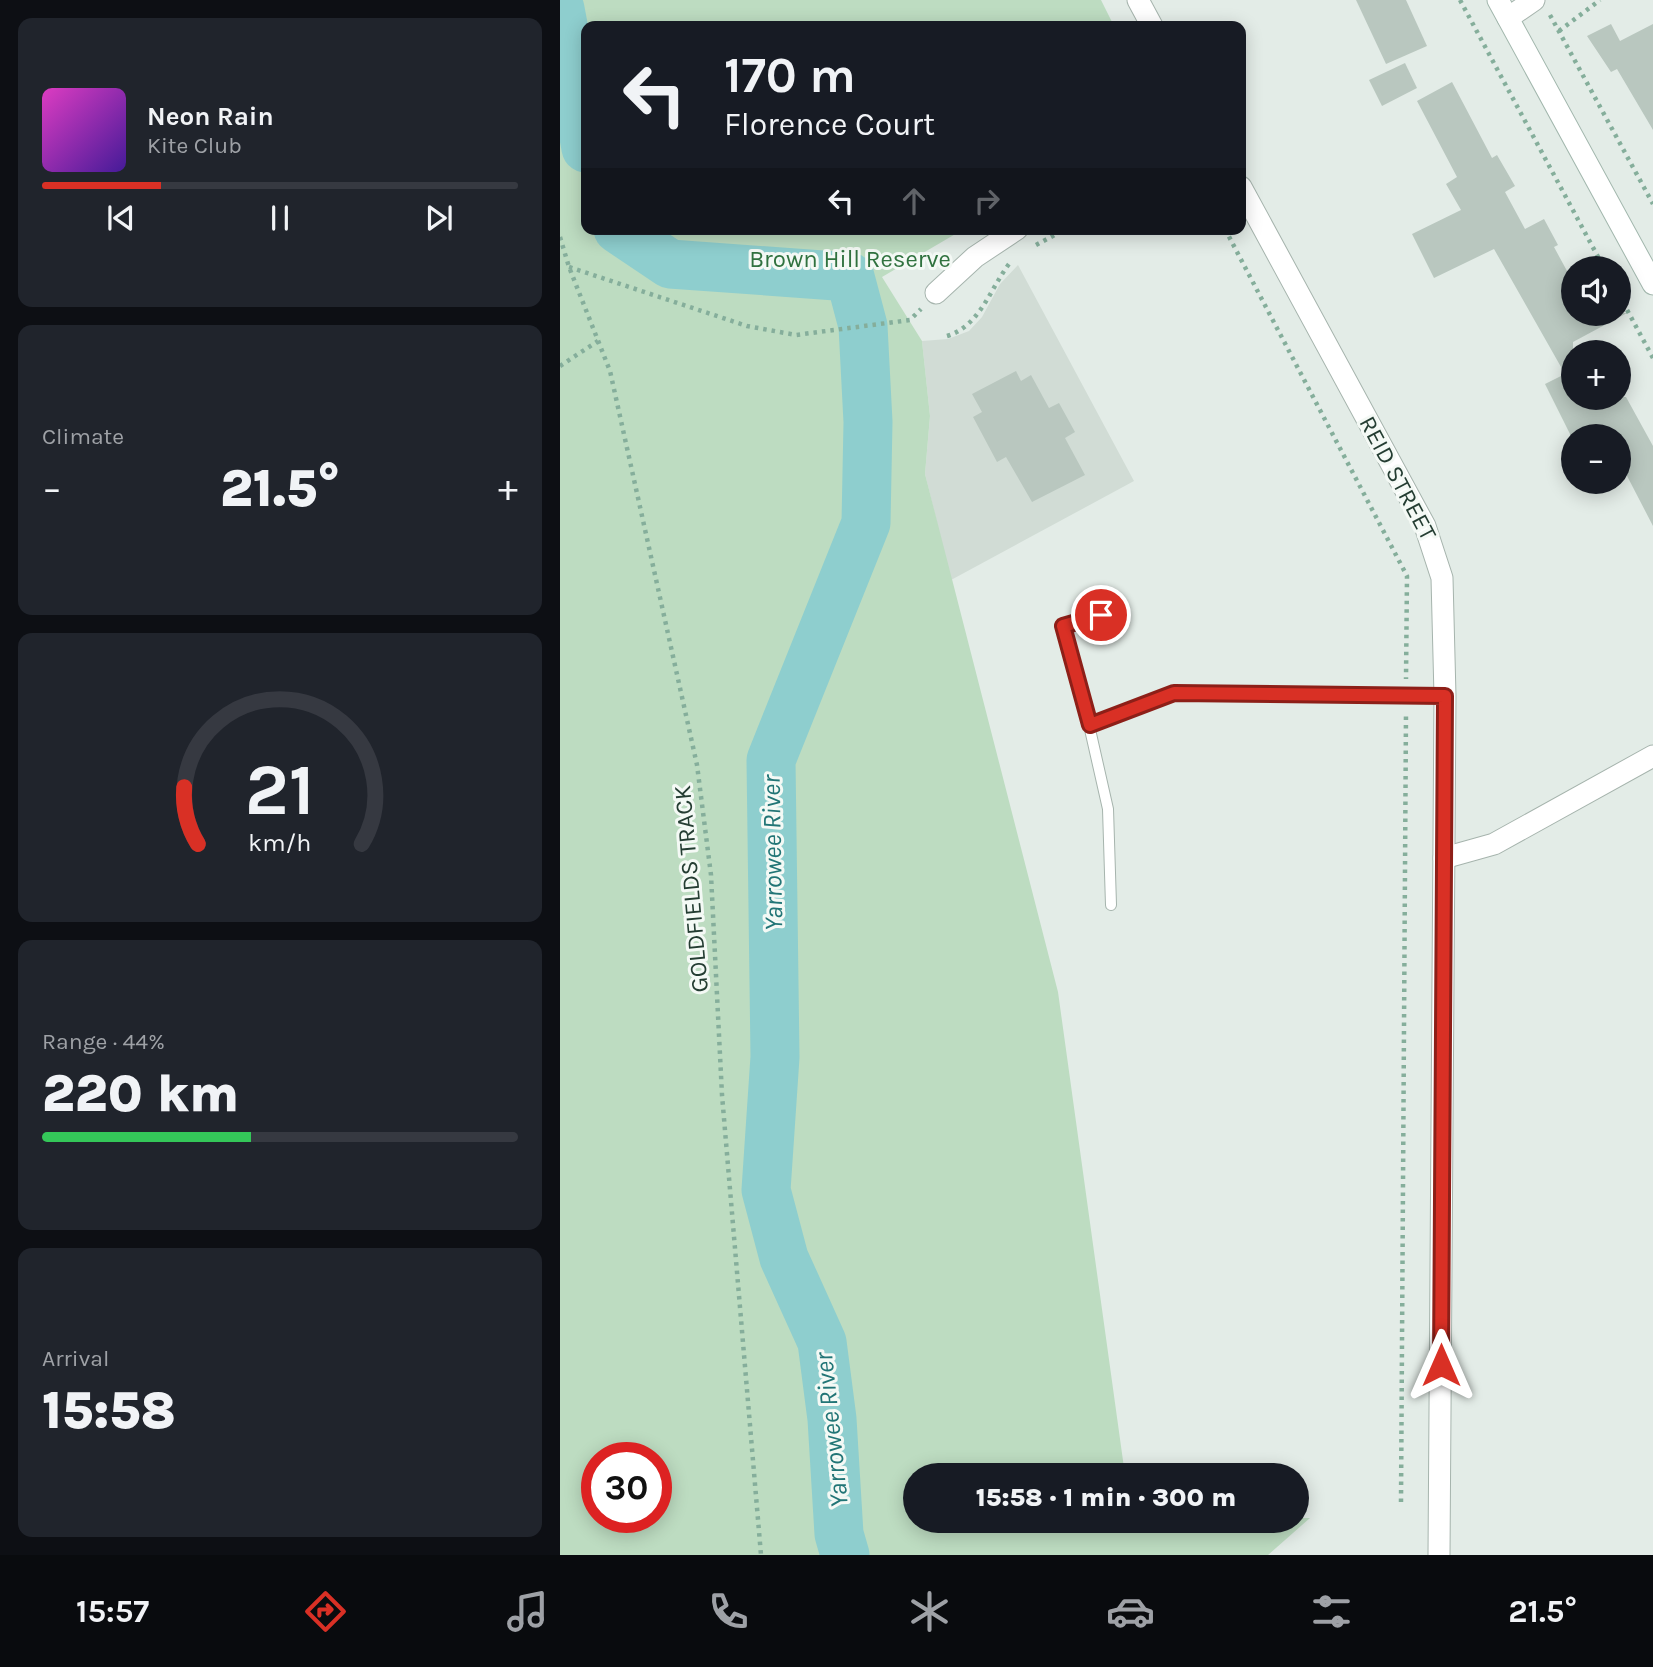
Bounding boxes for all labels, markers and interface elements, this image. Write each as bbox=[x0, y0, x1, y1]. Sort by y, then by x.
text: 170 m bbox=[724, 47, 856, 104]
icon: left bbox=[609, 49, 700, 140]
text: Neon Rain bbox=[147, 101, 274, 132]
text: Florence Court bbox=[724, 106, 935, 143]
text: Kite Club bbox=[147, 132, 242, 159]
icon: left bbox=[822, 182, 860, 220]
icon: ahead bbox=[895, 182, 933, 220]
icon: right bbox=[968, 182, 1006, 220]
icon: previous bbox=[102, 199, 140, 237]
icon: pause bbox=[261, 199, 299, 237]
icon: next bbox=[420, 199, 458, 237]
park label: Brown Hill Reserve bbox=[749, 245, 951, 273]
map controls bbox=[1561, 256, 1631, 494]
button: sound bbox=[1561, 256, 1631, 326]
button: + bbox=[1561, 340, 1631, 410]
street label: REID STREET bbox=[1354, 411, 1442, 545]
text: Climate bbox=[42, 423, 124, 450]
button: − bbox=[1561, 424, 1631, 494]
text: 21.5° bbox=[220, 458, 340, 519]
text: − bbox=[42, 466, 62, 511]
text: + bbox=[498, 466, 518, 511]
pin bbox=[1071, 585, 1131, 645]
icon: arrive bbox=[1082, 596, 1120, 634]
text: 21 bbox=[245, 747, 315, 832]
water label: Yarrowee River bbox=[756, 774, 789, 931]
street label: GOLDFIELDS TRACK bbox=[668, 784, 714, 994]
text: km/h bbox=[248, 827, 312, 856]
text: Range · 44% bbox=[42, 1028, 165, 1055]
text: 220 km bbox=[42, 1063, 239, 1124]
position arrow bbox=[1404, 1328, 1478, 1402]
text: Arrival bbox=[42, 1345, 109, 1372]
water label: Yarrowee River bbox=[808, 1350, 855, 1509]
text: 15:58 bbox=[42, 1380, 176, 1441]
speed limit sign: 30 bbox=[581, 1442, 672, 1533]
text: 15:58 · 1 min · 300 m bbox=[976, 1482, 1236, 1513]
icon: directions bbox=[301, 1587, 350, 1636]
icon: music bbox=[503, 1587, 552, 1636]
icon: phone bbox=[704, 1587, 753, 1636]
icon: climate bbox=[905, 1587, 954, 1636]
icon: car bbox=[1106, 1587, 1155, 1636]
icon: filters bbox=[1307, 1587, 1356, 1636]
text: 15:57 bbox=[76, 1593, 149, 1630]
text: 21.5° bbox=[1508, 1593, 1577, 1630]

